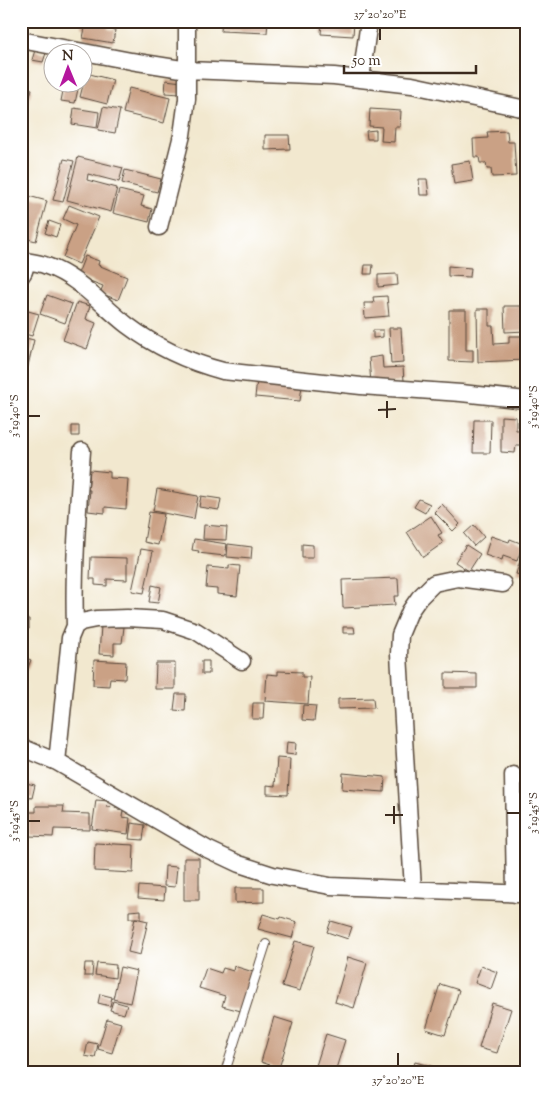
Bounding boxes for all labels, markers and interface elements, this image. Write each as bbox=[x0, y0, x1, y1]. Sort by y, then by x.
text: 37°20'20"E bbox=[354, 6, 407, 24]
north arrow bbox=[42, 42, 92, 92]
scale bar bbox=[344, 42, 477, 74]
text: N bbox=[62, 47, 74, 67]
text: 50 m bbox=[351, 51, 381, 72]
text: 3°19'40"S bbox=[525, 385, 543, 429]
text: 3°19'40"S bbox=[6, 394, 24, 438]
text: 3°19'45"S bbox=[525, 792, 543, 834]
text: 3°19'45"S bbox=[6, 800, 24, 842]
text: 37°20'20"E bbox=[372, 1072, 425, 1090]

